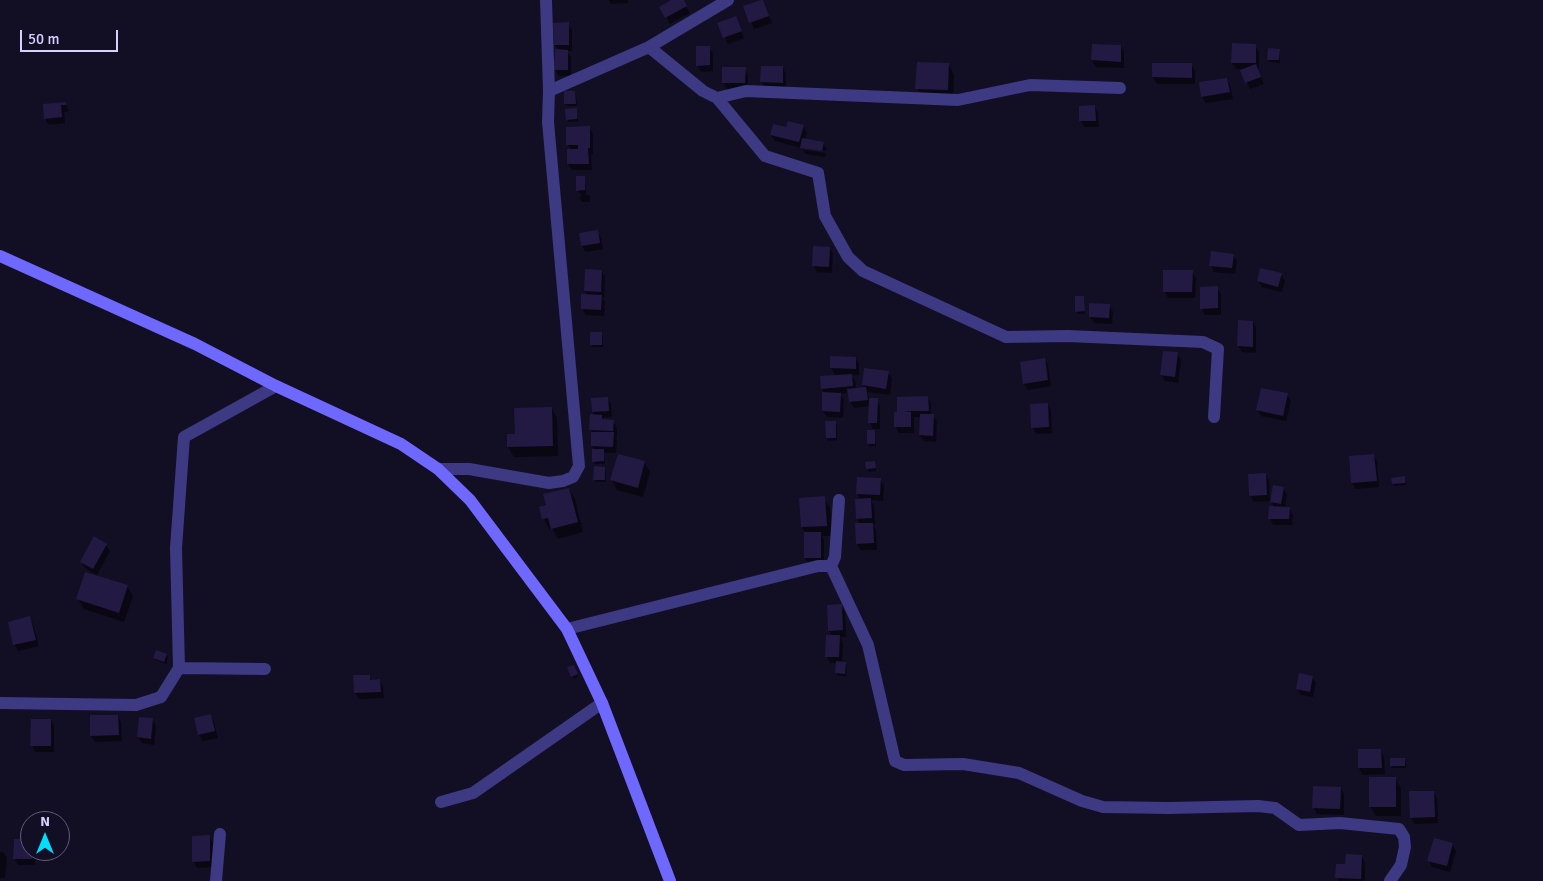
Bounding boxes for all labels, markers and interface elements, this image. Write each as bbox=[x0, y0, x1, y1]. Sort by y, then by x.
scale bar bbox=[22, 20, 120, 52]
text: 50 m bbox=[28, 30, 59, 48]
north arrow bbox=[20, 811, 70, 861]
text: N bbox=[40, 813, 50, 830]

